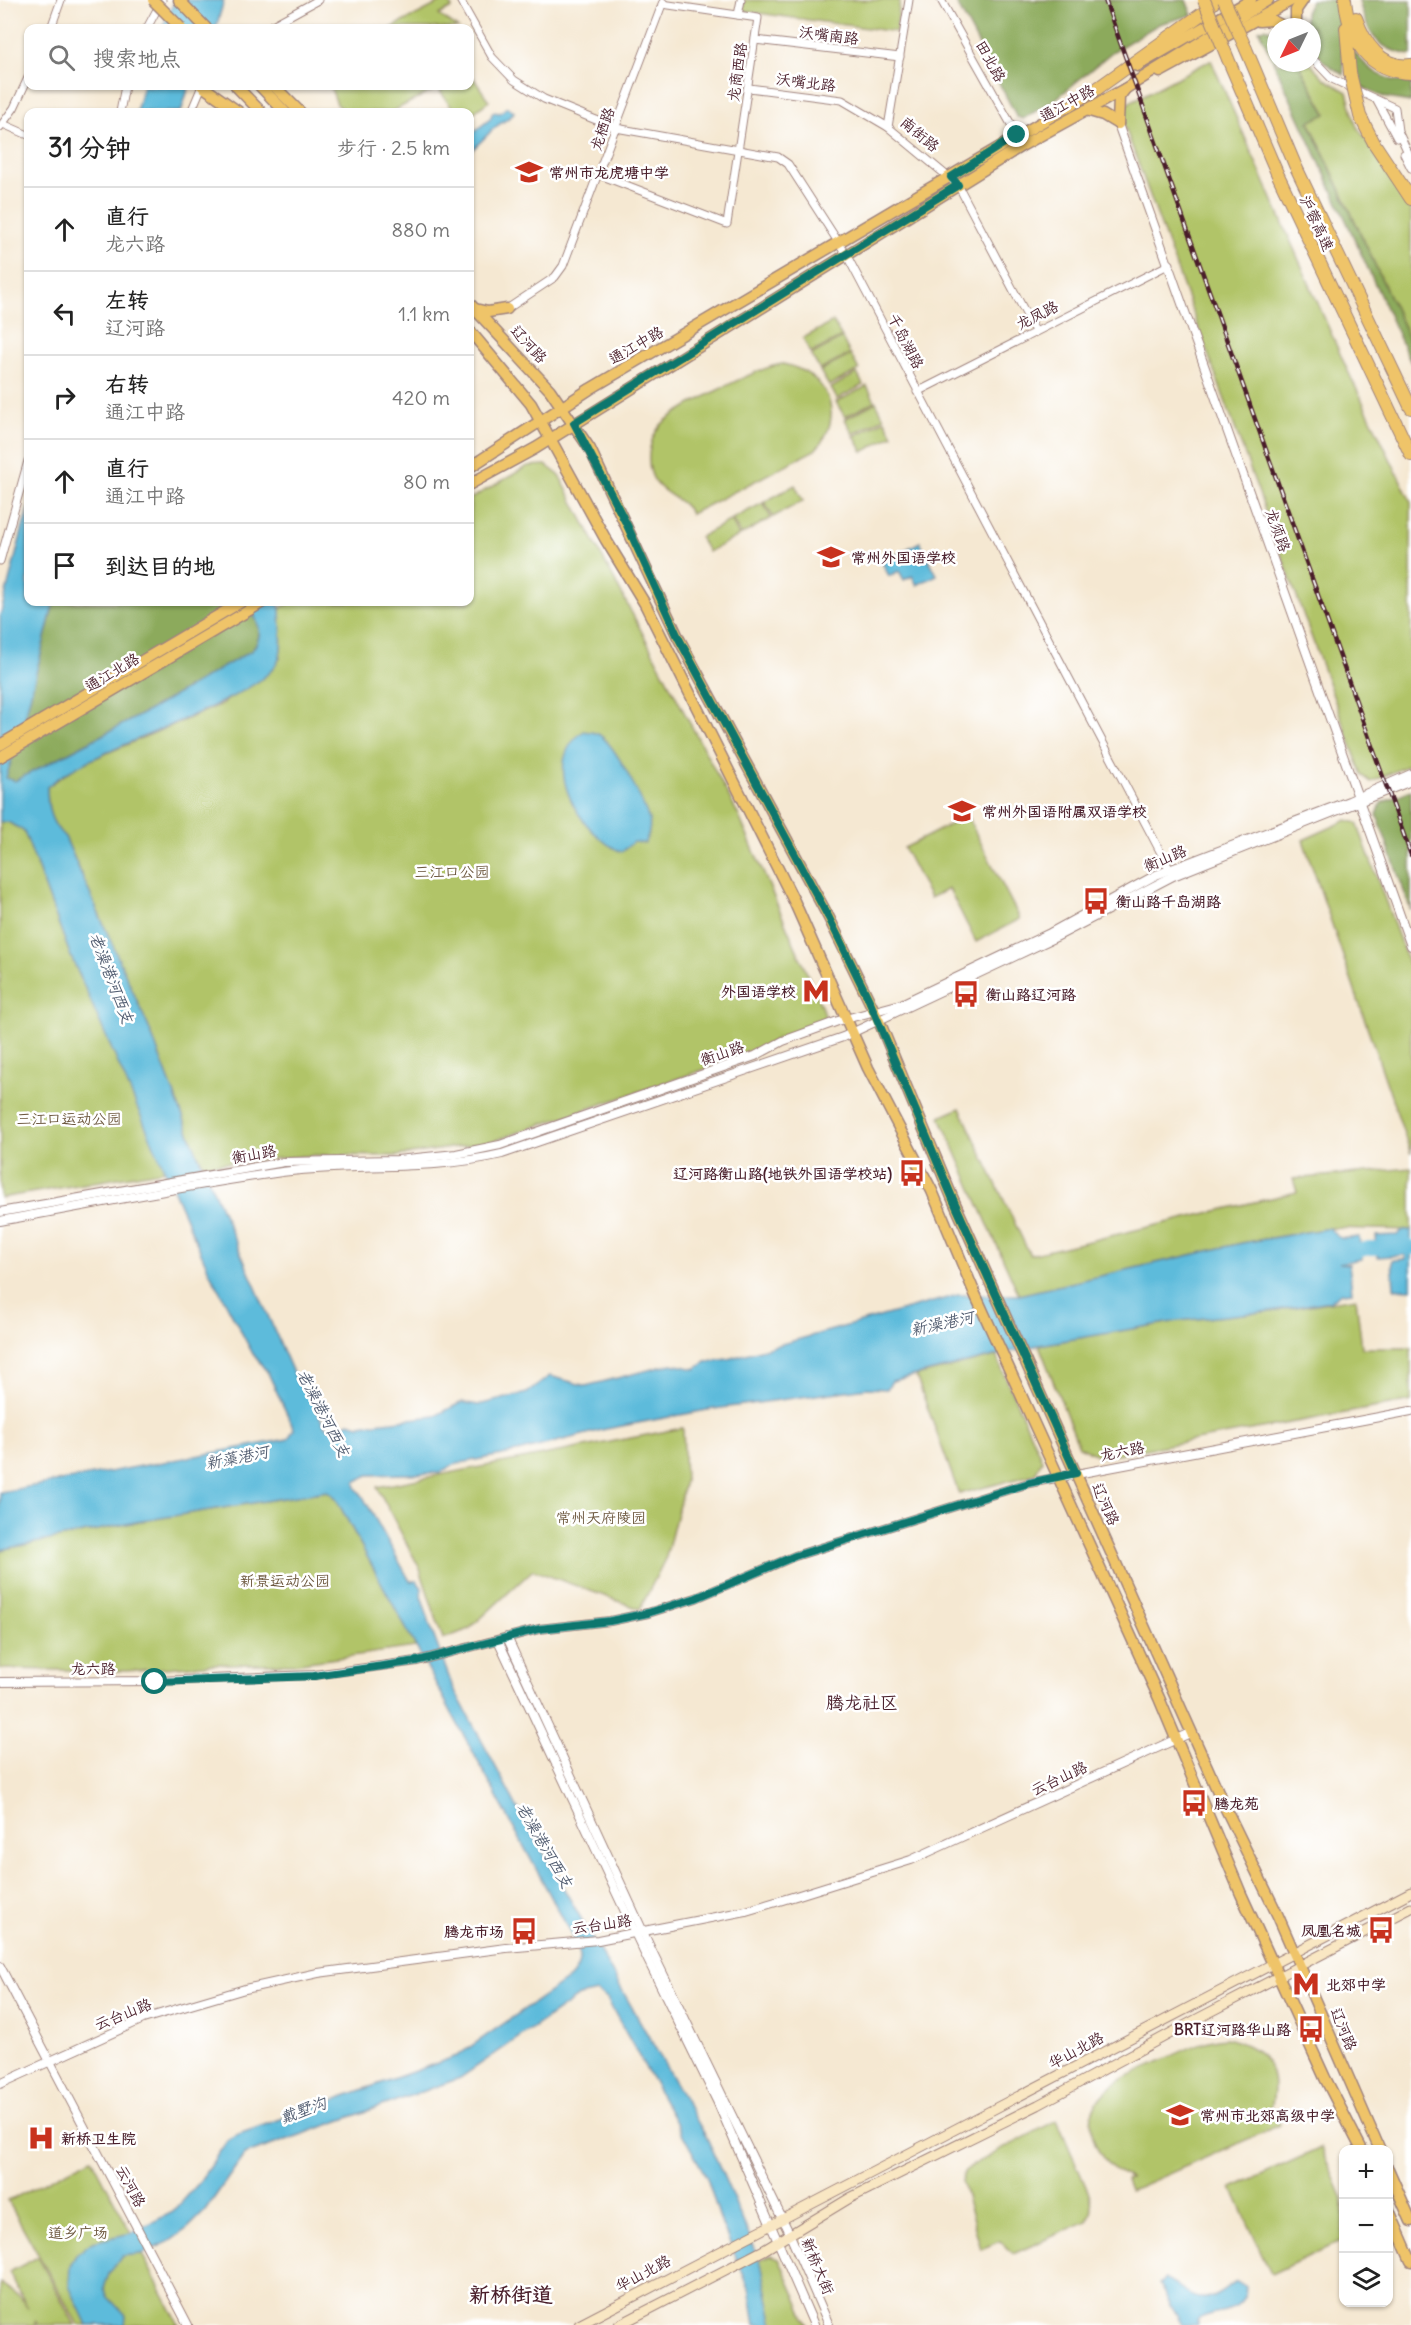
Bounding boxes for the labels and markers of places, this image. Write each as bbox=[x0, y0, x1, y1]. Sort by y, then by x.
school or university icon: 常州市龙虎塘中学 bbox=[514, 157, 544, 187]
place label: 常州市龙虎塘中学 bbox=[549, 163, 669, 182]
school or university icon: 常州外国语学校 bbox=[816, 542, 846, 572]
place label: 常州外国语学校 bbox=[851, 548, 956, 567]
school or university icon: 常州外国语附属双语学校 bbox=[947, 796, 977, 826]
place label: 常州外国语附属双语学校 bbox=[982, 802, 1147, 821]
bus stop icon: 衡山路千岛湖路 bbox=[1081, 886, 1111, 916]
place label: 衡山路千岛湖路 bbox=[1115, 892, 1221, 911]
metro station icon: 外国语学校 bbox=[801, 976, 831, 1006]
bus stop icon: 衡山路辽河路 bbox=[951, 979, 981, 1009]
place label: 外国语学校 bbox=[721, 982, 796, 1001]
place label: 衡山路辽河路 bbox=[985, 985, 1076, 1004]
bus stop icon: 辽河路衡山路(地铁外国语学校站) bbox=[897, 1158, 927, 1188]
place label: 辽河路衡山路(地铁外国语学校站) bbox=[673, 1164, 892, 1184]
bus stop icon: 腾龙苑 bbox=[1179, 1788, 1209, 1818]
place label: 腾龙苑 bbox=[1214, 1794, 1259, 1813]
bus stop icon: 凤凰名城 bbox=[1366, 1915, 1396, 1945]
bus stop icon: 腾龙市场 bbox=[509, 1916, 539, 1946]
place label: 凤凰名城 bbox=[1301, 1921, 1361, 1940]
place label: 腾龙市场 bbox=[444, 1922, 504, 1941]
metro station icon: 北郊中学 bbox=[1291, 1969, 1321, 1999]
place label: 北郊中学 bbox=[1326, 1975, 1386, 1994]
bus stop icon: BRT辽河路华山路 bbox=[1296, 2014, 1326, 2044]
place label: BRT辽河路华山路 bbox=[1174, 2020, 1291, 2039]
school or university icon: 常州市北郊高级中学 bbox=[1165, 2100, 1195, 2130]
place label: 常州市北郊高级中学 bbox=[1200, 2106, 1335, 2125]
hospital icon: 新桥卫生院 bbox=[26, 2123, 56, 2153]
place label: 新桥卫生院 bbox=[61, 2129, 136, 2148]

